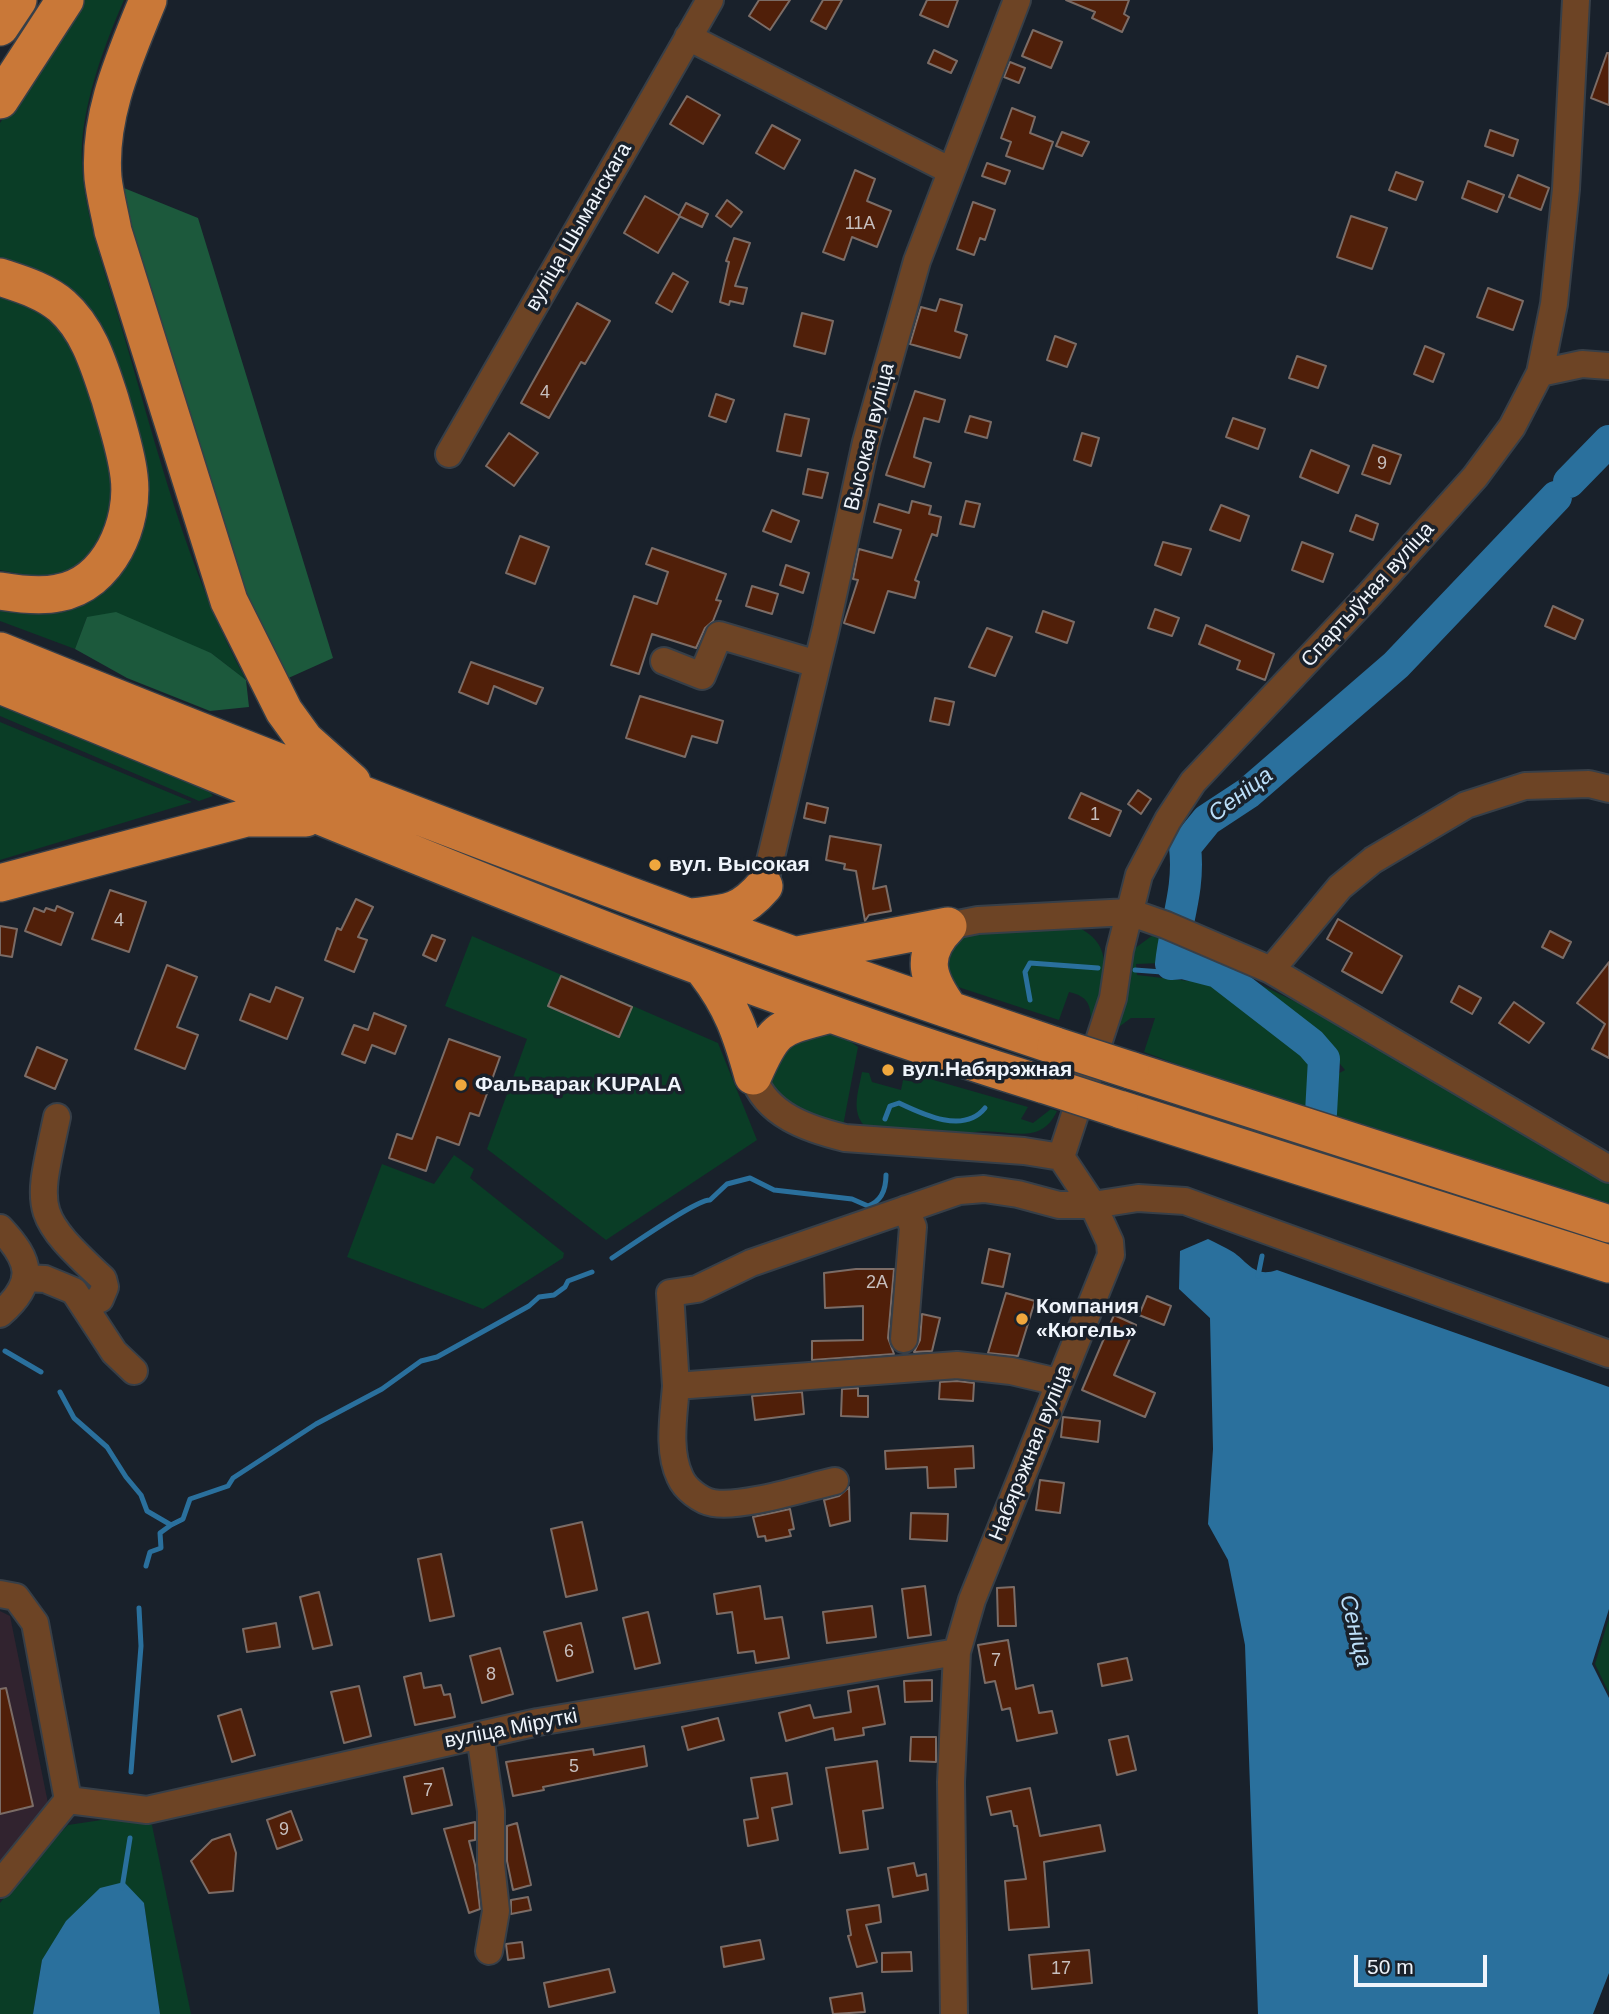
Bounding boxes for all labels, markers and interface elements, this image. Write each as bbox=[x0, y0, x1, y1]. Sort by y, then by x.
street label: вуліца Шыманскага bbox=[521, 138, 637, 316]
house number: 11А bbox=[845, 213, 875, 235]
street label: Высокая вуліца bbox=[839, 360, 901, 514]
house number: 4 bbox=[540, 382, 550, 404]
house number: 9 bbox=[1377, 453, 1387, 475]
street label: Спартыўная вуліца bbox=[1296, 517, 1440, 673]
water label: Сеніца bbox=[1203, 762, 1279, 828]
house number: 1 bbox=[1090, 804, 1100, 826]
place label: вул. Высокая bbox=[669, 852, 810, 878]
marker: вул. Высокая bbox=[647, 857, 663, 873]
house number: 4 bbox=[114, 910, 124, 932]
place label: вул.Набярэжная bbox=[902, 1057, 1072, 1083]
marker: вул.Набярэжная bbox=[880, 1062, 896, 1078]
place label: Фальварак KUPALA bbox=[475, 1072, 682, 1098]
marker: Фальварак KUPALA bbox=[453, 1077, 469, 1093]
house number: 2А bbox=[866, 1272, 888, 1294]
place label: Компания «Кюгель» bbox=[1036, 1294, 1139, 1344]
marker: Компания «Кюгель» bbox=[1014, 1311, 1030, 1327]
street label: Набярэжная вуліца bbox=[984, 1361, 1078, 1545]
water label: Сеніца bbox=[1333, 1592, 1377, 1670]
house number: 6 bbox=[564, 1641, 574, 1663]
house number: 7 bbox=[991, 1650, 1001, 1672]
house number: 8 bbox=[486, 1664, 496, 1686]
street label: вуліца Міруткі bbox=[442, 1704, 580, 1754]
house number: 5 bbox=[569, 1756, 579, 1778]
house number: 7 bbox=[423, 1780, 433, 1802]
house number: 9 bbox=[279, 1819, 289, 1841]
scale bar bbox=[1357, 1940, 1490, 1984]
text: 50 m bbox=[1367, 1955, 1414, 1978]
house number: 17 bbox=[1051, 1958, 1071, 1980]

